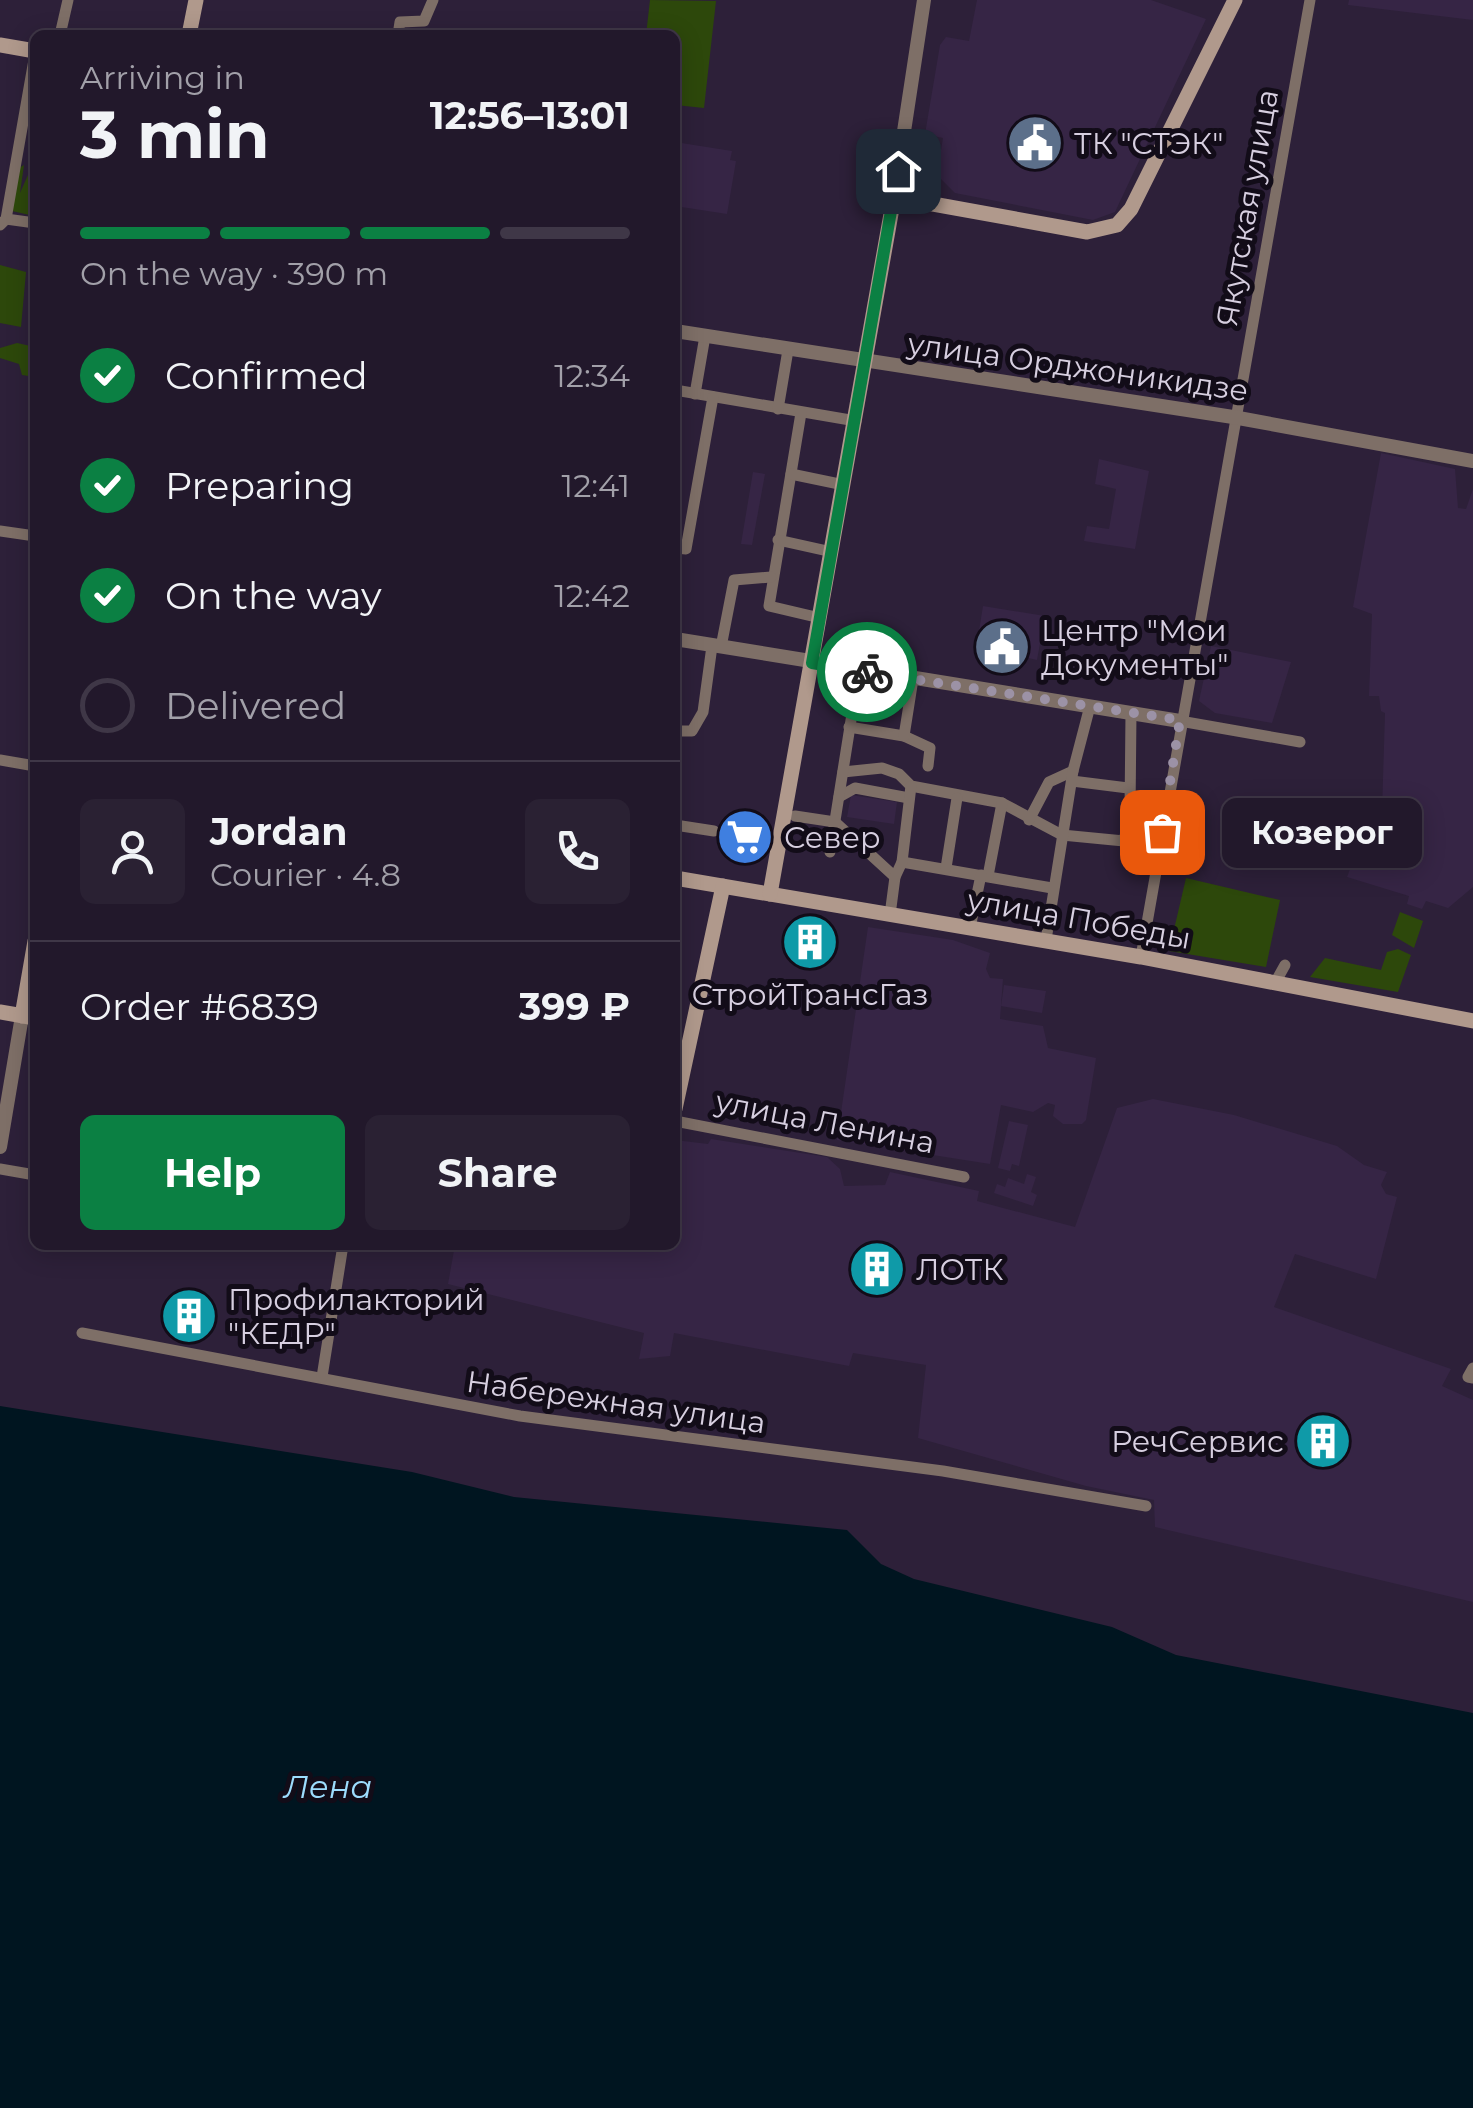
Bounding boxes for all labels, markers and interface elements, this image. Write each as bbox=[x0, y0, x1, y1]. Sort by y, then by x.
text: Arriving in bbox=[80, 58, 245, 97]
street label: Якутская улица bbox=[1208, 87, 1286, 329]
text: 12:56–13:01 bbox=[430, 92, 630, 139]
text: 3 min bbox=[80, 95, 270, 174]
public building icon: ТК "СТЭК" bbox=[1005, 113, 1065, 173]
place label: ТК "СТЭК" bbox=[1074, 125, 1223, 162]
pin bbox=[856, 129, 941, 214]
icon: home bbox=[871, 144, 926, 199]
text: On the way · 390 m bbox=[80, 254, 388, 293]
street label: улица Орджоникидзе bbox=[904, 325, 1251, 409]
icon: check bbox=[80, 348, 135, 403]
text: Confirmed bbox=[165, 352, 368, 399]
text: 12:34 bbox=[554, 356, 630, 395]
icon: check bbox=[80, 458, 135, 513]
text: Preparing bbox=[165, 462, 354, 509]
text: 12:41 bbox=[562, 466, 630, 505]
icon: check bbox=[80, 568, 135, 623]
text: On the way bbox=[165, 572, 382, 619]
text: 12:42 bbox=[554, 576, 630, 615]
place label: Центр "Мои Документы" bbox=[1041, 612, 1228, 683]
public building icon: Центр "Мои Документы" bbox=[972, 617, 1032, 677]
courier bbox=[817, 622, 917, 722]
icon: bike bbox=[840, 645, 895, 700]
text: Delivered bbox=[165, 682, 346, 729]
pin bbox=[1120, 790, 1205, 875]
callout: Козерог bbox=[1222, 797, 1422, 867]
button: person bbox=[80, 799, 185, 904]
button: phone bbox=[525, 799, 630, 904]
icon: bag bbox=[1135, 805, 1190, 860]
supermarket icon: Север bbox=[715, 807, 775, 867]
text: Jordan bbox=[210, 808, 348, 855]
text: Козерог bbox=[1251, 813, 1393, 852]
place label: Север bbox=[784, 819, 881, 856]
text: Courier · 4.8 bbox=[210, 855, 401, 894]
street label: улица Победы bbox=[963, 881, 1194, 957]
building icon: СтройТрансГаз bbox=[780, 912, 840, 972]
place label: СтройТрансГаз bbox=[692, 976, 928, 1013]
text: Order #6839 bbox=[80, 983, 319, 1030]
text: 399 ₽ bbox=[519, 983, 630, 1030]
street label: улица Ленина bbox=[711, 1082, 938, 1161]
button: Help bbox=[80, 1115, 345, 1230]
button: Share bbox=[365, 1115, 630, 1230]
building icon: ЛОТК bbox=[847, 1239, 907, 1299]
place label: ЛОТК bbox=[916, 1251, 1003, 1288]
place label: Профилакторий "КЕДР" bbox=[228, 1281, 485, 1352]
building icon: Профилакторий "КЕДР" bbox=[159, 1286, 219, 1346]
street label: Набережная улица bbox=[464, 1363, 768, 1441]
building icon: РечСервис bbox=[1293, 1411, 1353, 1471]
place label: РечСервис bbox=[1111, 1423, 1284, 1460]
water label: Лена bbox=[282, 1767, 372, 1806]

